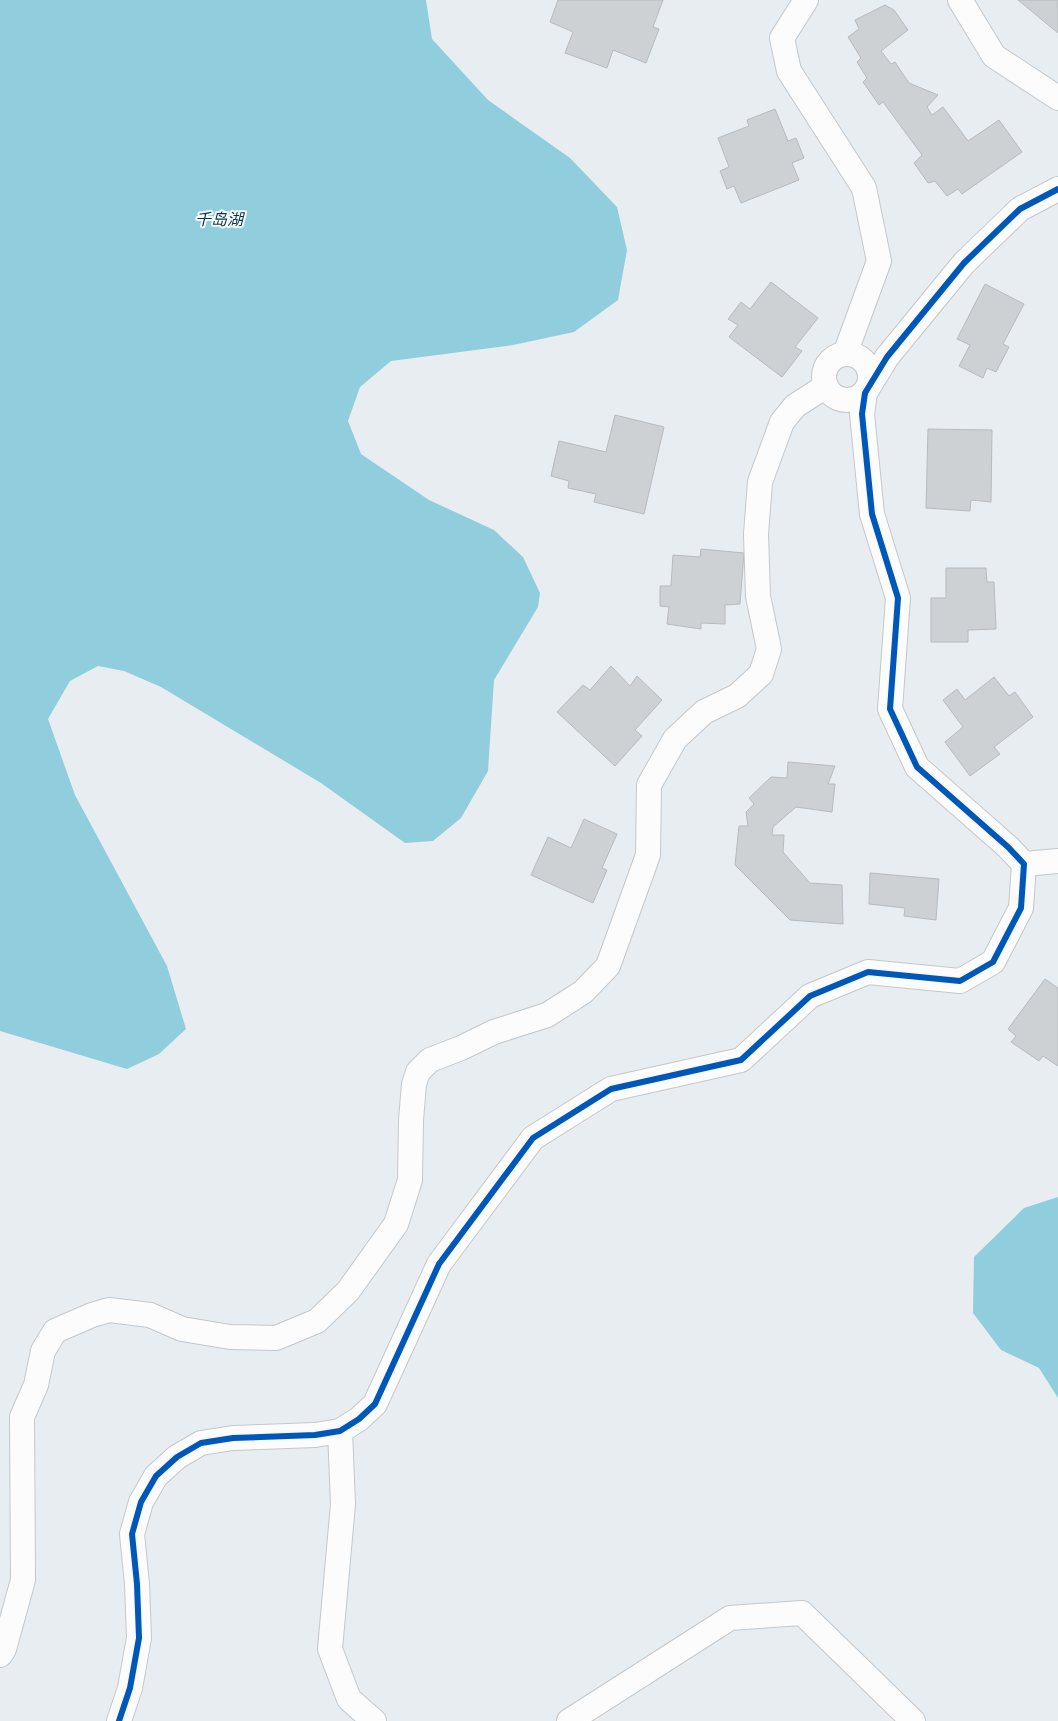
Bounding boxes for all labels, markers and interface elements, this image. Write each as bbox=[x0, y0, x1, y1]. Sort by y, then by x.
water label: 千岛湖 bbox=[195, 210, 246, 229]

